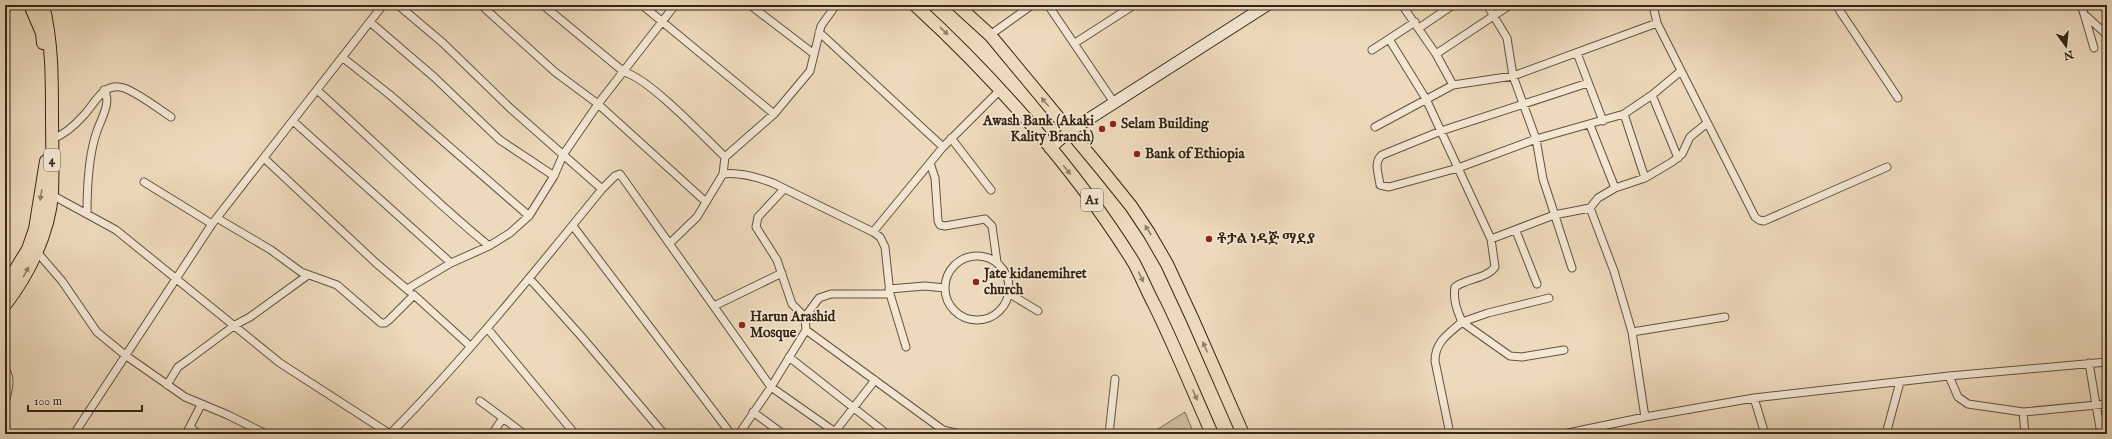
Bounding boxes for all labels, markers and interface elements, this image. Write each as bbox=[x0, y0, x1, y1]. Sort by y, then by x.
north arrow bbox=[2046, 26, 2086, 66]
one-way arrow bbox=[939, 27, 949, 36]
text: N bbox=[2061, 46, 2076, 63]
one-way arrow bbox=[1041, 96, 1050, 107]
place label: Awash Bank (Akaki Kality Branch) bbox=[982, 112, 1094, 146]
place label: Selam Building bbox=[1121, 115, 1210, 133]
marker: Selam Building bbox=[1108, 119, 1118, 129]
marker: Awash Bank (Akaki Kality Branch) bbox=[1097, 124, 1107, 134]
place label: Bank of Ethiopia bbox=[1145, 145, 1245, 163]
road number: 4 bbox=[44, 149, 60, 171]
marker: Bank of Ethiopia bbox=[1132, 149, 1142, 159]
one-way arrow bbox=[1063, 165, 1072, 176]
one-way arrow bbox=[38, 189, 44, 201]
road number: A1 bbox=[1081, 189, 1103, 211]
one-way arrow bbox=[1144, 224, 1151, 236]
place label: ቶታል ነዳጅ ማደያ bbox=[1217, 230, 1315, 248]
marker: ቶታል ነዳጅ ማደያ bbox=[1204, 234, 1214, 244]
place label: Jate kidanemihret church bbox=[982, 265, 1087, 299]
one-way arrow bbox=[22, 266, 29, 278]
one-way arrow bbox=[1137, 272, 1144, 283]
marker: Jate kidanemihret church bbox=[971, 277, 981, 287]
place label: Harun Arashid Mosque bbox=[750, 308, 836, 342]
marker: Harun Arashid Mosque bbox=[737, 320, 747, 330]
one-way arrow bbox=[1202, 340, 1208, 352]
scale bar bbox=[28, 387, 142, 413]
one-way arrow bbox=[1192, 390, 1198, 401]
text: 100 m bbox=[34, 394, 62, 409]

